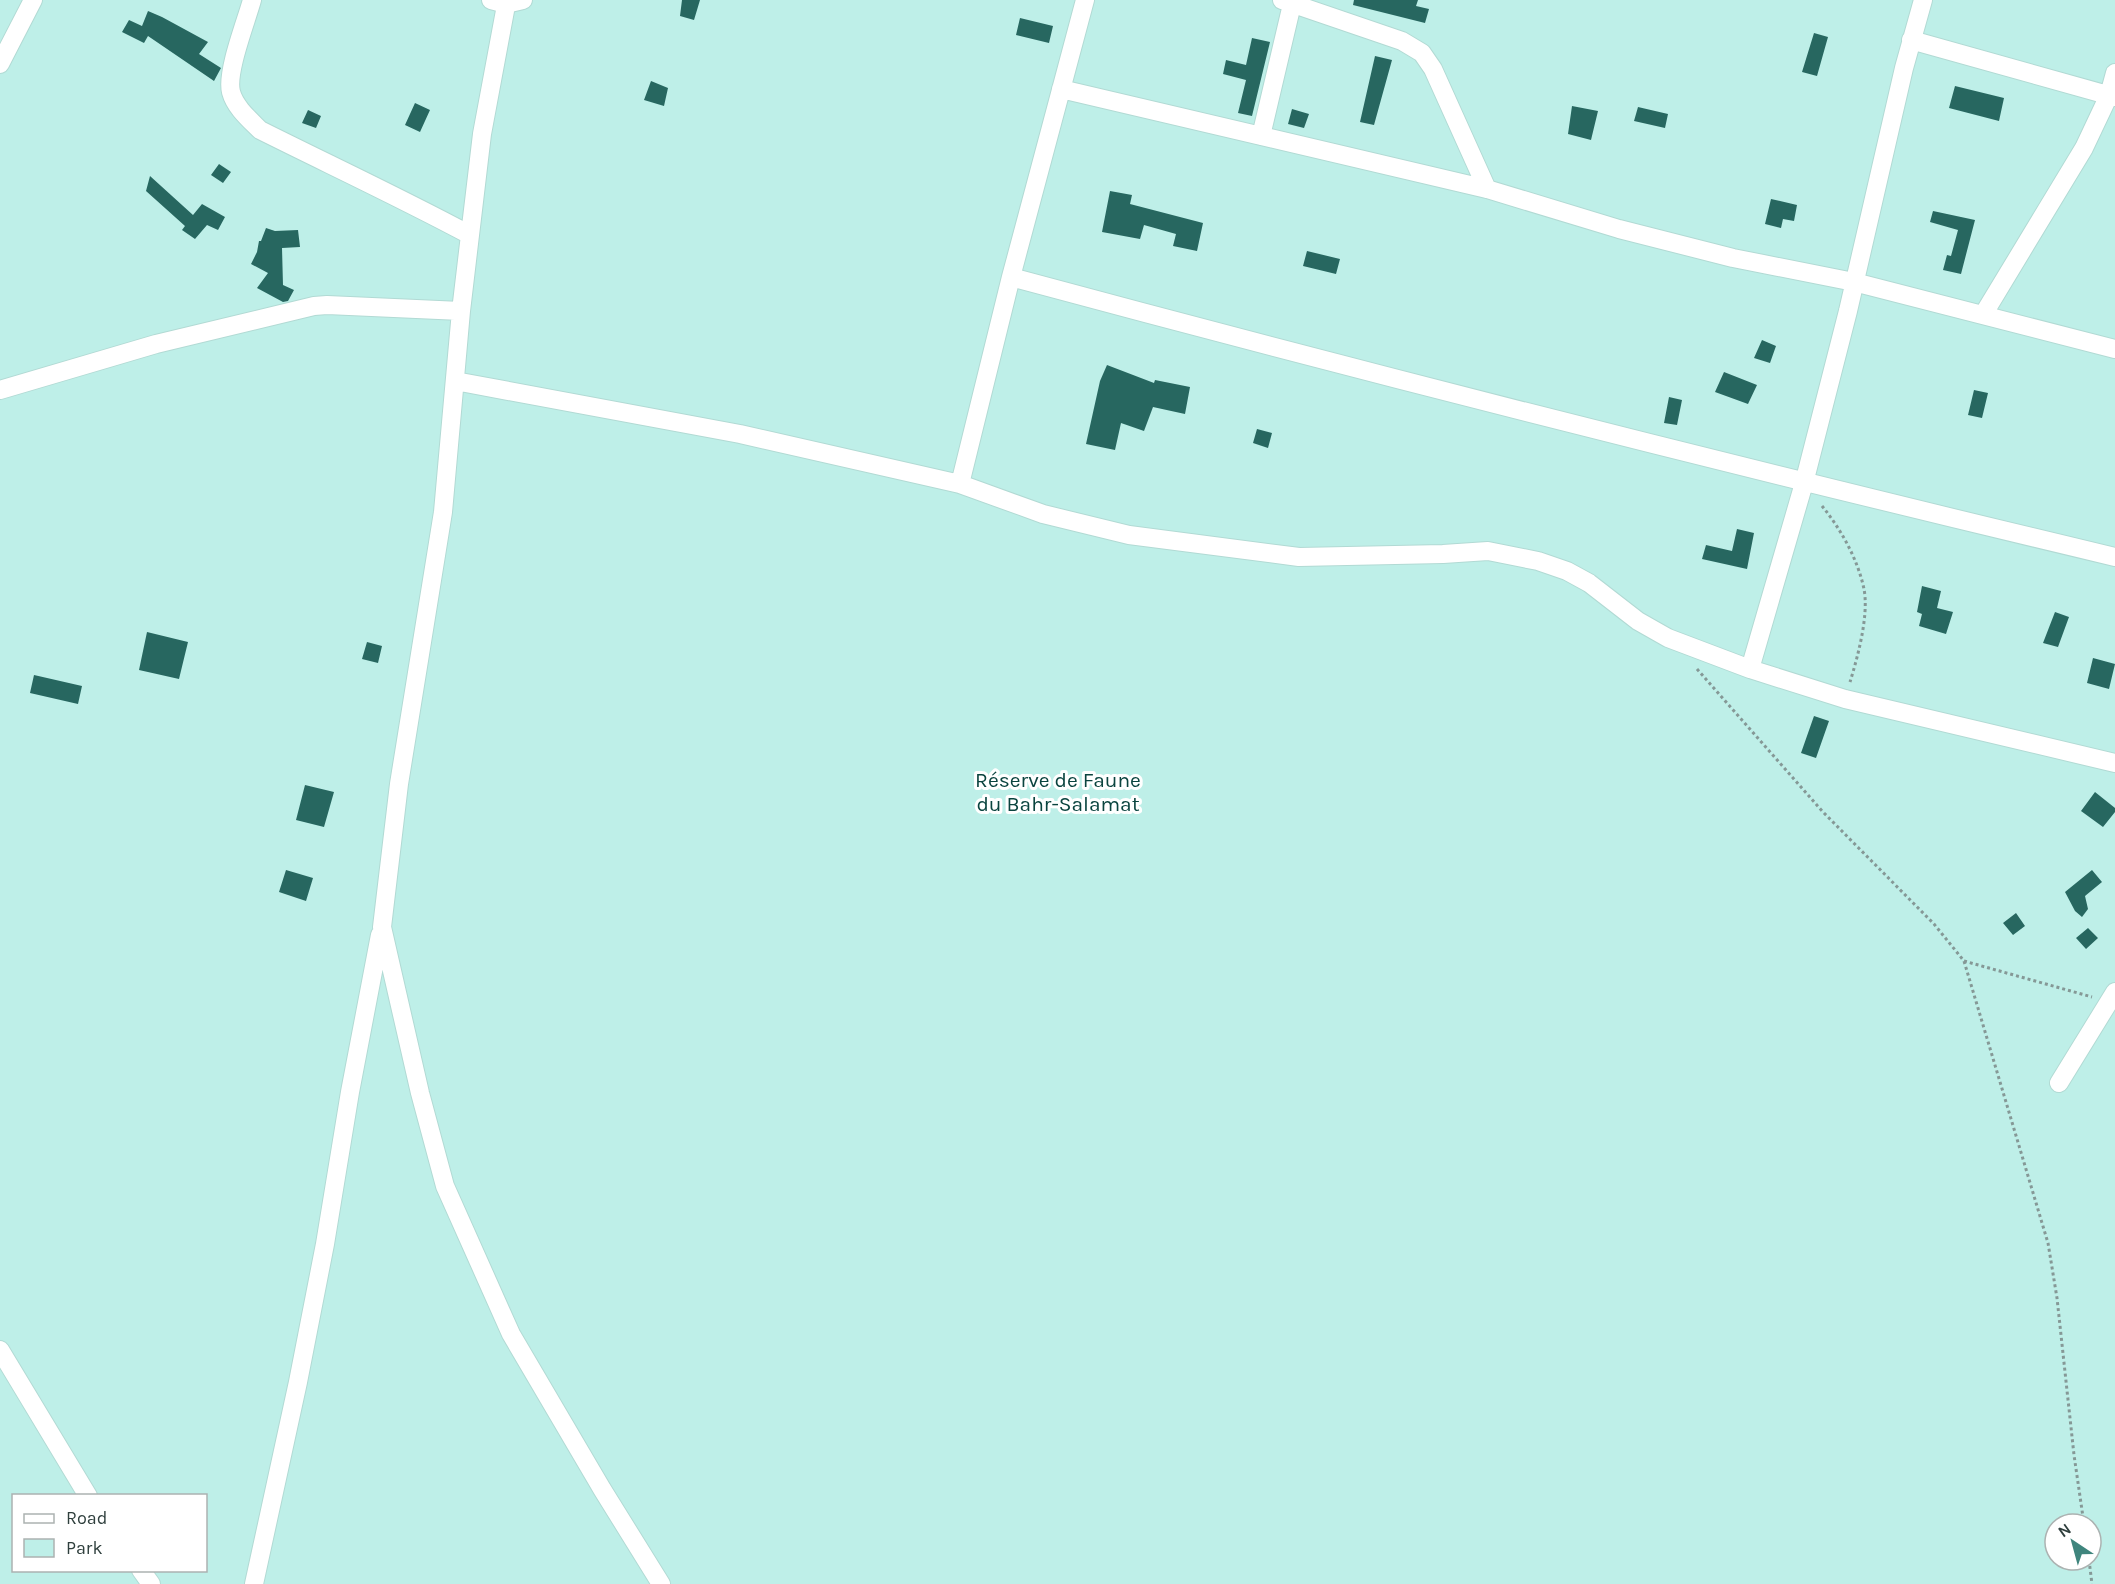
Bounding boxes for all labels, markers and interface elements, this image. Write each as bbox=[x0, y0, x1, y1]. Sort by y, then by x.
park label: Réserve de Faune du Bahr-Salamat bbox=[975, 768, 1141, 816]
legend bbox=[12, 1494, 207, 1572]
text: Road bbox=[66, 1507, 107, 1529]
north arrow bbox=[2043, 1512, 2103, 1572]
text: N bbox=[2054, 1519, 2075, 1541]
text: Park bbox=[66, 1537, 103, 1559]

